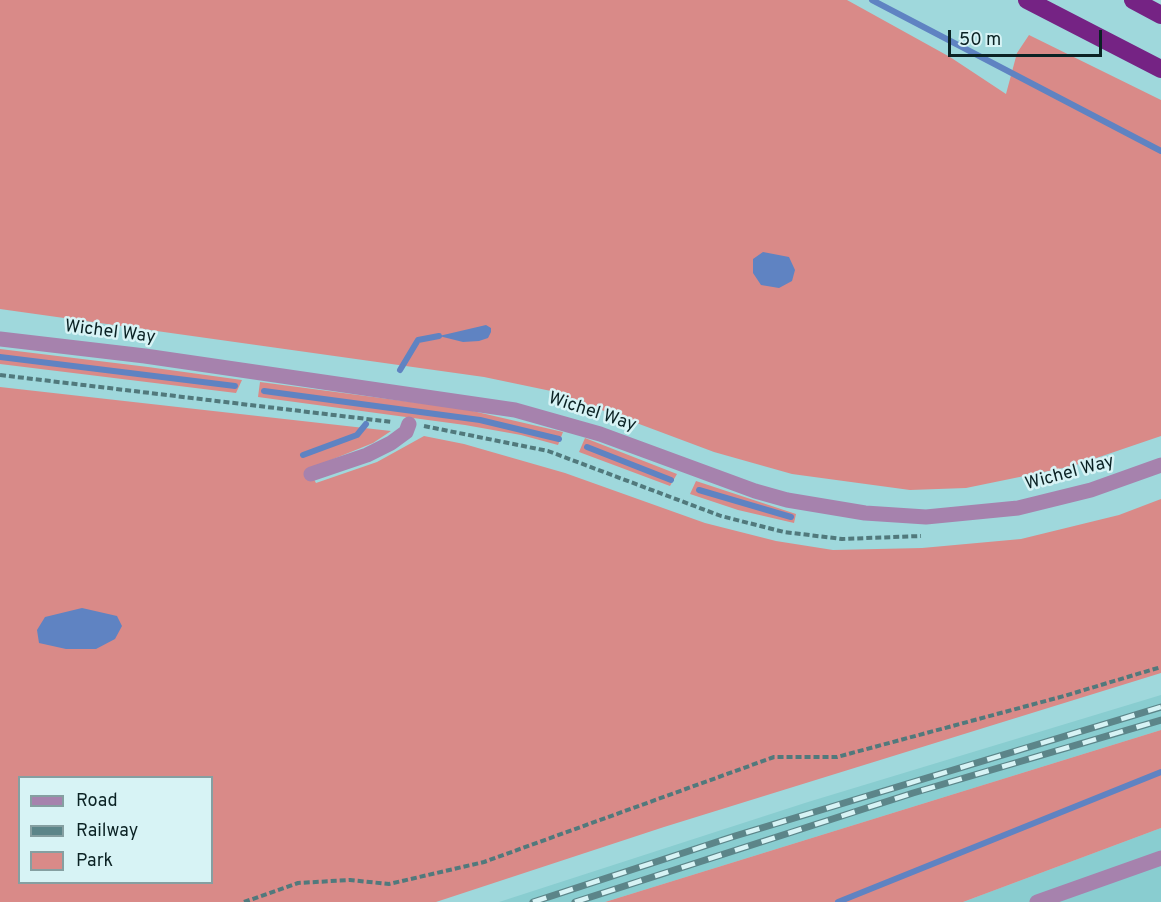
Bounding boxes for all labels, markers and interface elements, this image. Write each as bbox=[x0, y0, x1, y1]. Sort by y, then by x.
scale bar bbox=[951, 18, 1106, 56]
text: 50 m bbox=[959, 29, 1001, 52]
street label: Wichel Way bbox=[63, 317, 157, 349]
street label: Wichel Way bbox=[545, 389, 639, 437]
street label: Wichel Way bbox=[1023, 452, 1117, 496]
legend bbox=[18, 776, 213, 884]
text: Road bbox=[76, 790, 118, 813]
text: Railway bbox=[76, 820, 138, 843]
text: Park bbox=[76, 850, 113, 873]

